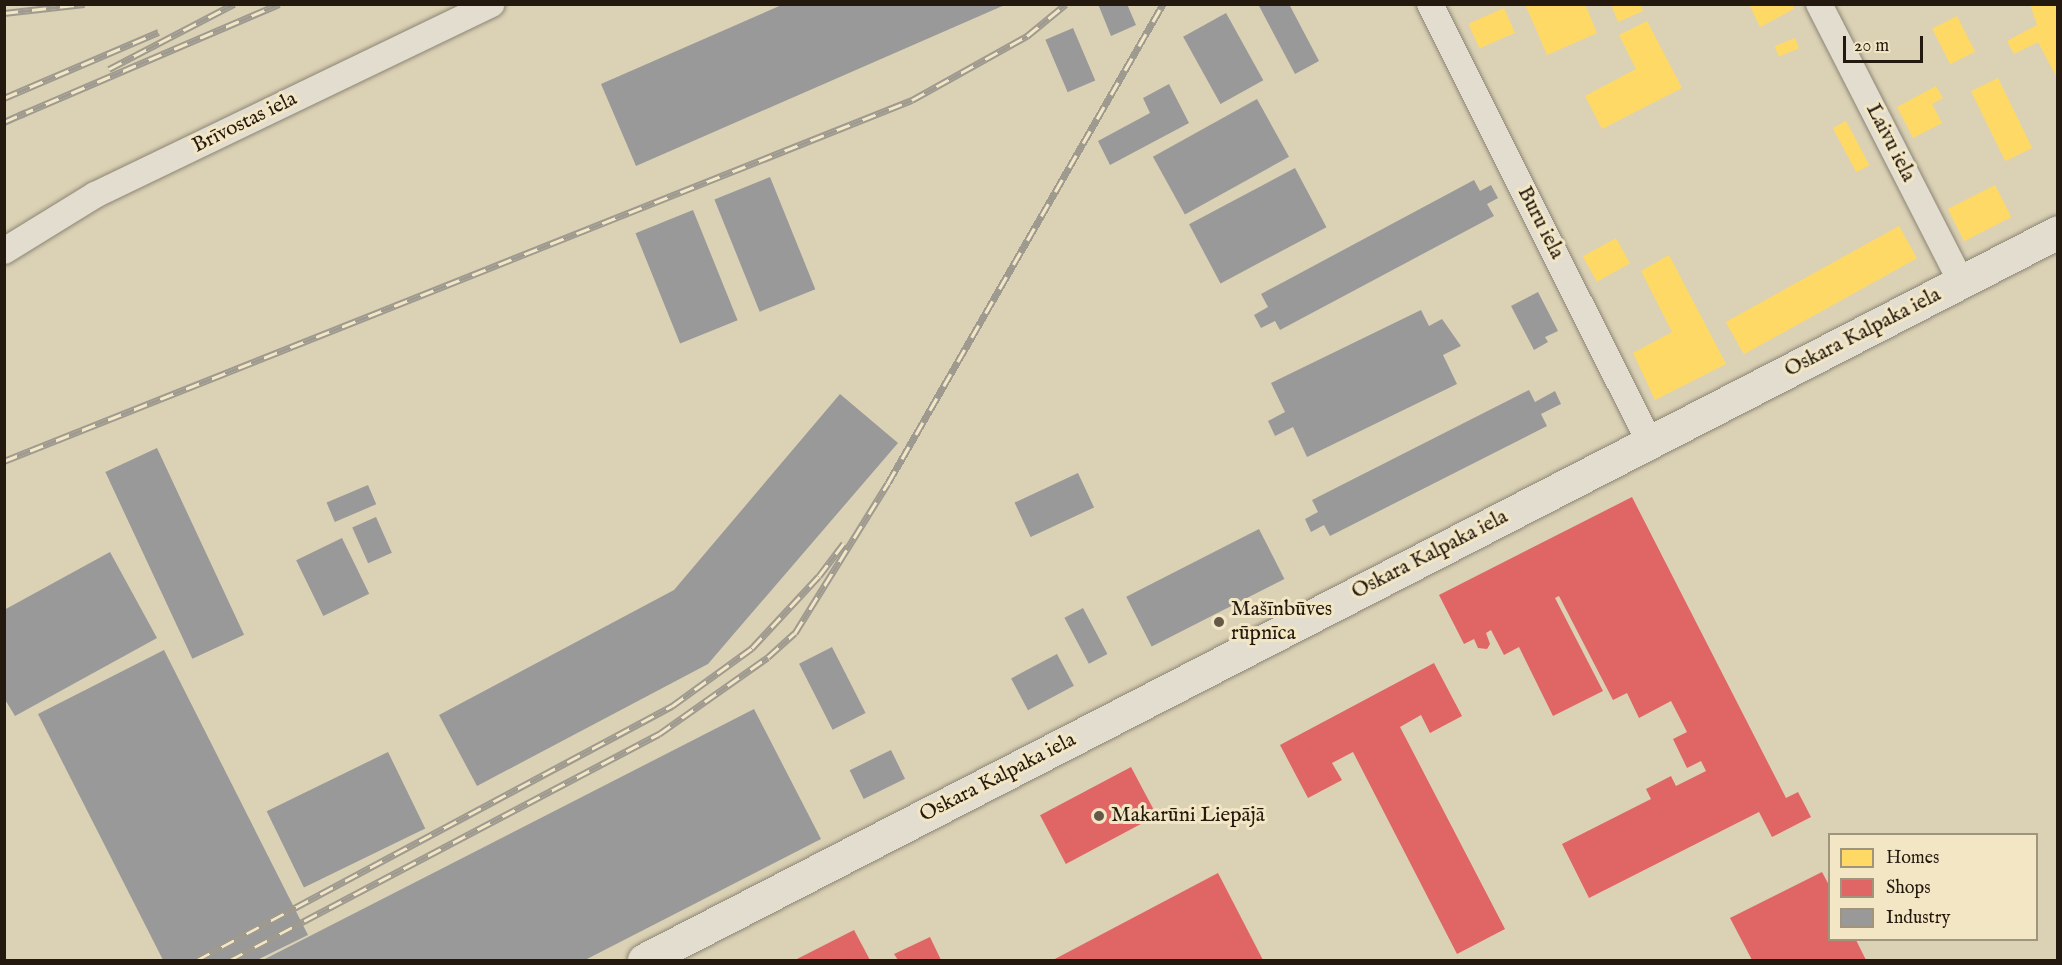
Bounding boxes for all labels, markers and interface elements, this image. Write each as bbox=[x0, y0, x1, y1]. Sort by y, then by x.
scale bar bbox=[1846, 24, 1926, 62]
text: 20 m bbox=[1854, 35, 1889, 58]
street label: Brīvostas iela bbox=[189, 87, 301, 159]
street label: Laivu iela bbox=[1860, 100, 1920, 186]
street label: Buru iela bbox=[1511, 183, 1569, 263]
street label: Oskara Kalpaka iela bbox=[1781, 283, 1945, 383]
street label: Oskara Kalpaka iela bbox=[1348, 505, 1512, 605]
place label: Mašīnbūves rūpnīca bbox=[1231, 597, 1332, 647]
marker: Mašīnbūves rūpnīca bbox=[1212, 615, 1226, 629]
street label: Oskara Kalpaka iela bbox=[916, 728, 1080, 828]
place label: Makarūni Liepājā bbox=[1111, 803, 1265, 829]
marker: Makarūni Liepājā bbox=[1092, 809, 1106, 823]
legend bbox=[1828, 833, 2038, 941]
text: Homes bbox=[1886, 847, 1939, 870]
text: Shops bbox=[1886, 877, 1931, 900]
text: Industry bbox=[1886, 907, 1950, 930]

